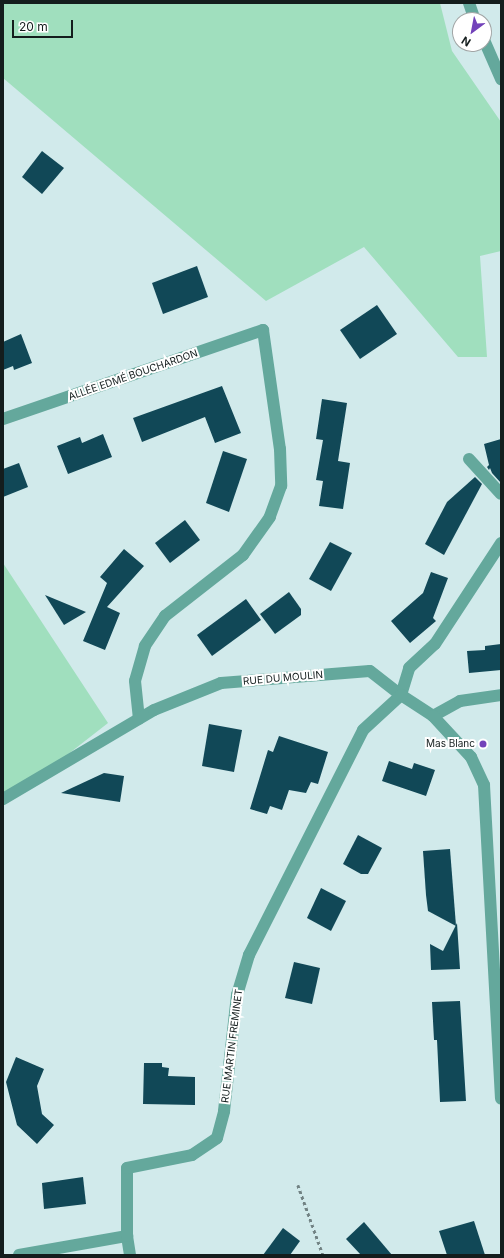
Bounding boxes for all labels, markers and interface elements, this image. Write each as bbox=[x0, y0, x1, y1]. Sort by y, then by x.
scale bar bbox=[14, 12, 75, 38]
north arrow bbox=[452, 12, 492, 52]
text: 20 m bbox=[19, 19, 48, 34]
text: N bbox=[459, 33, 473, 49]
street label: ALLÉE EDMÉ BOUCHARDON bbox=[67, 347, 199, 403]
street label: RUE DU MOULIN bbox=[243, 669, 323, 687]
place label: Mas Blanc bbox=[426, 738, 475, 750]
marker: Mas Blanc bbox=[478, 739, 488, 749]
street label: RUE MARTIN FREMINET bbox=[219, 988, 245, 1104]

